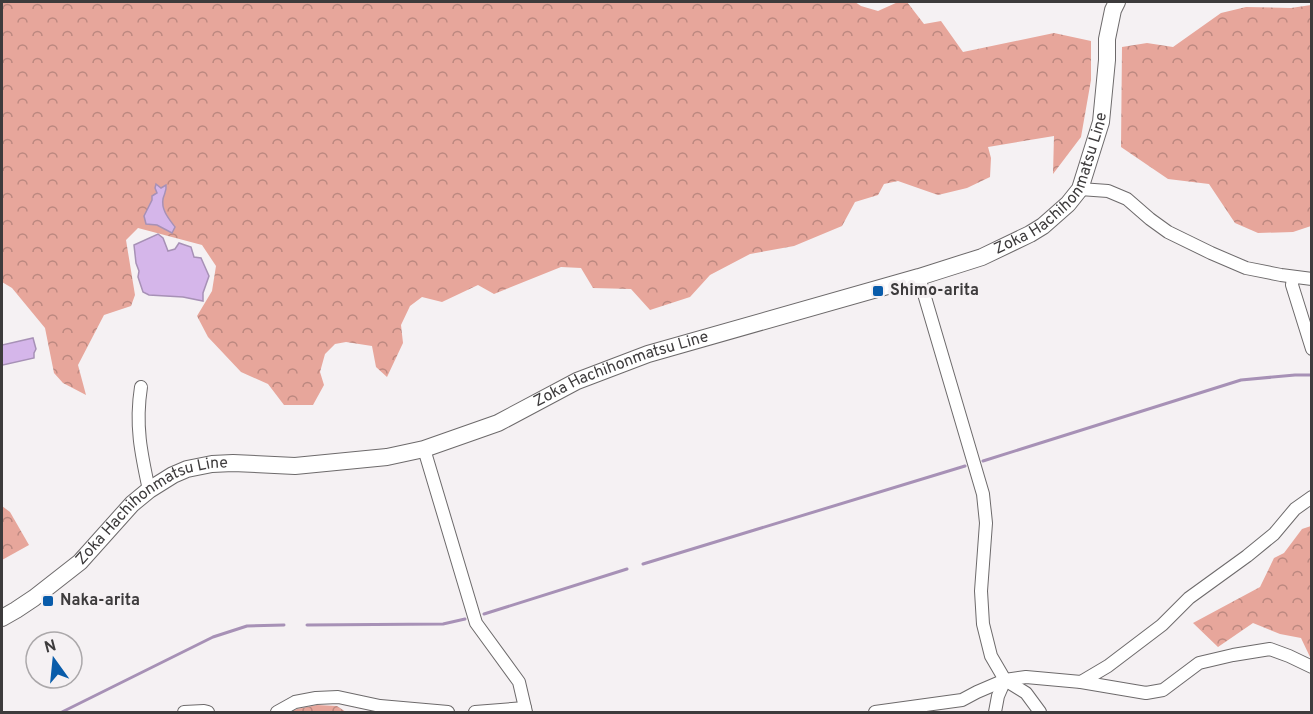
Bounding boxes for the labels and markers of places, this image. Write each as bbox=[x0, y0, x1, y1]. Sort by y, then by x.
place label: Shimo-arita bbox=[890, 281, 979, 301]
marker: Shimo-arita bbox=[871, 284, 885, 298]
place label: Naka-arita bbox=[60, 591, 140, 611]
marker: Naka-arita bbox=[41, 594, 55, 608]

